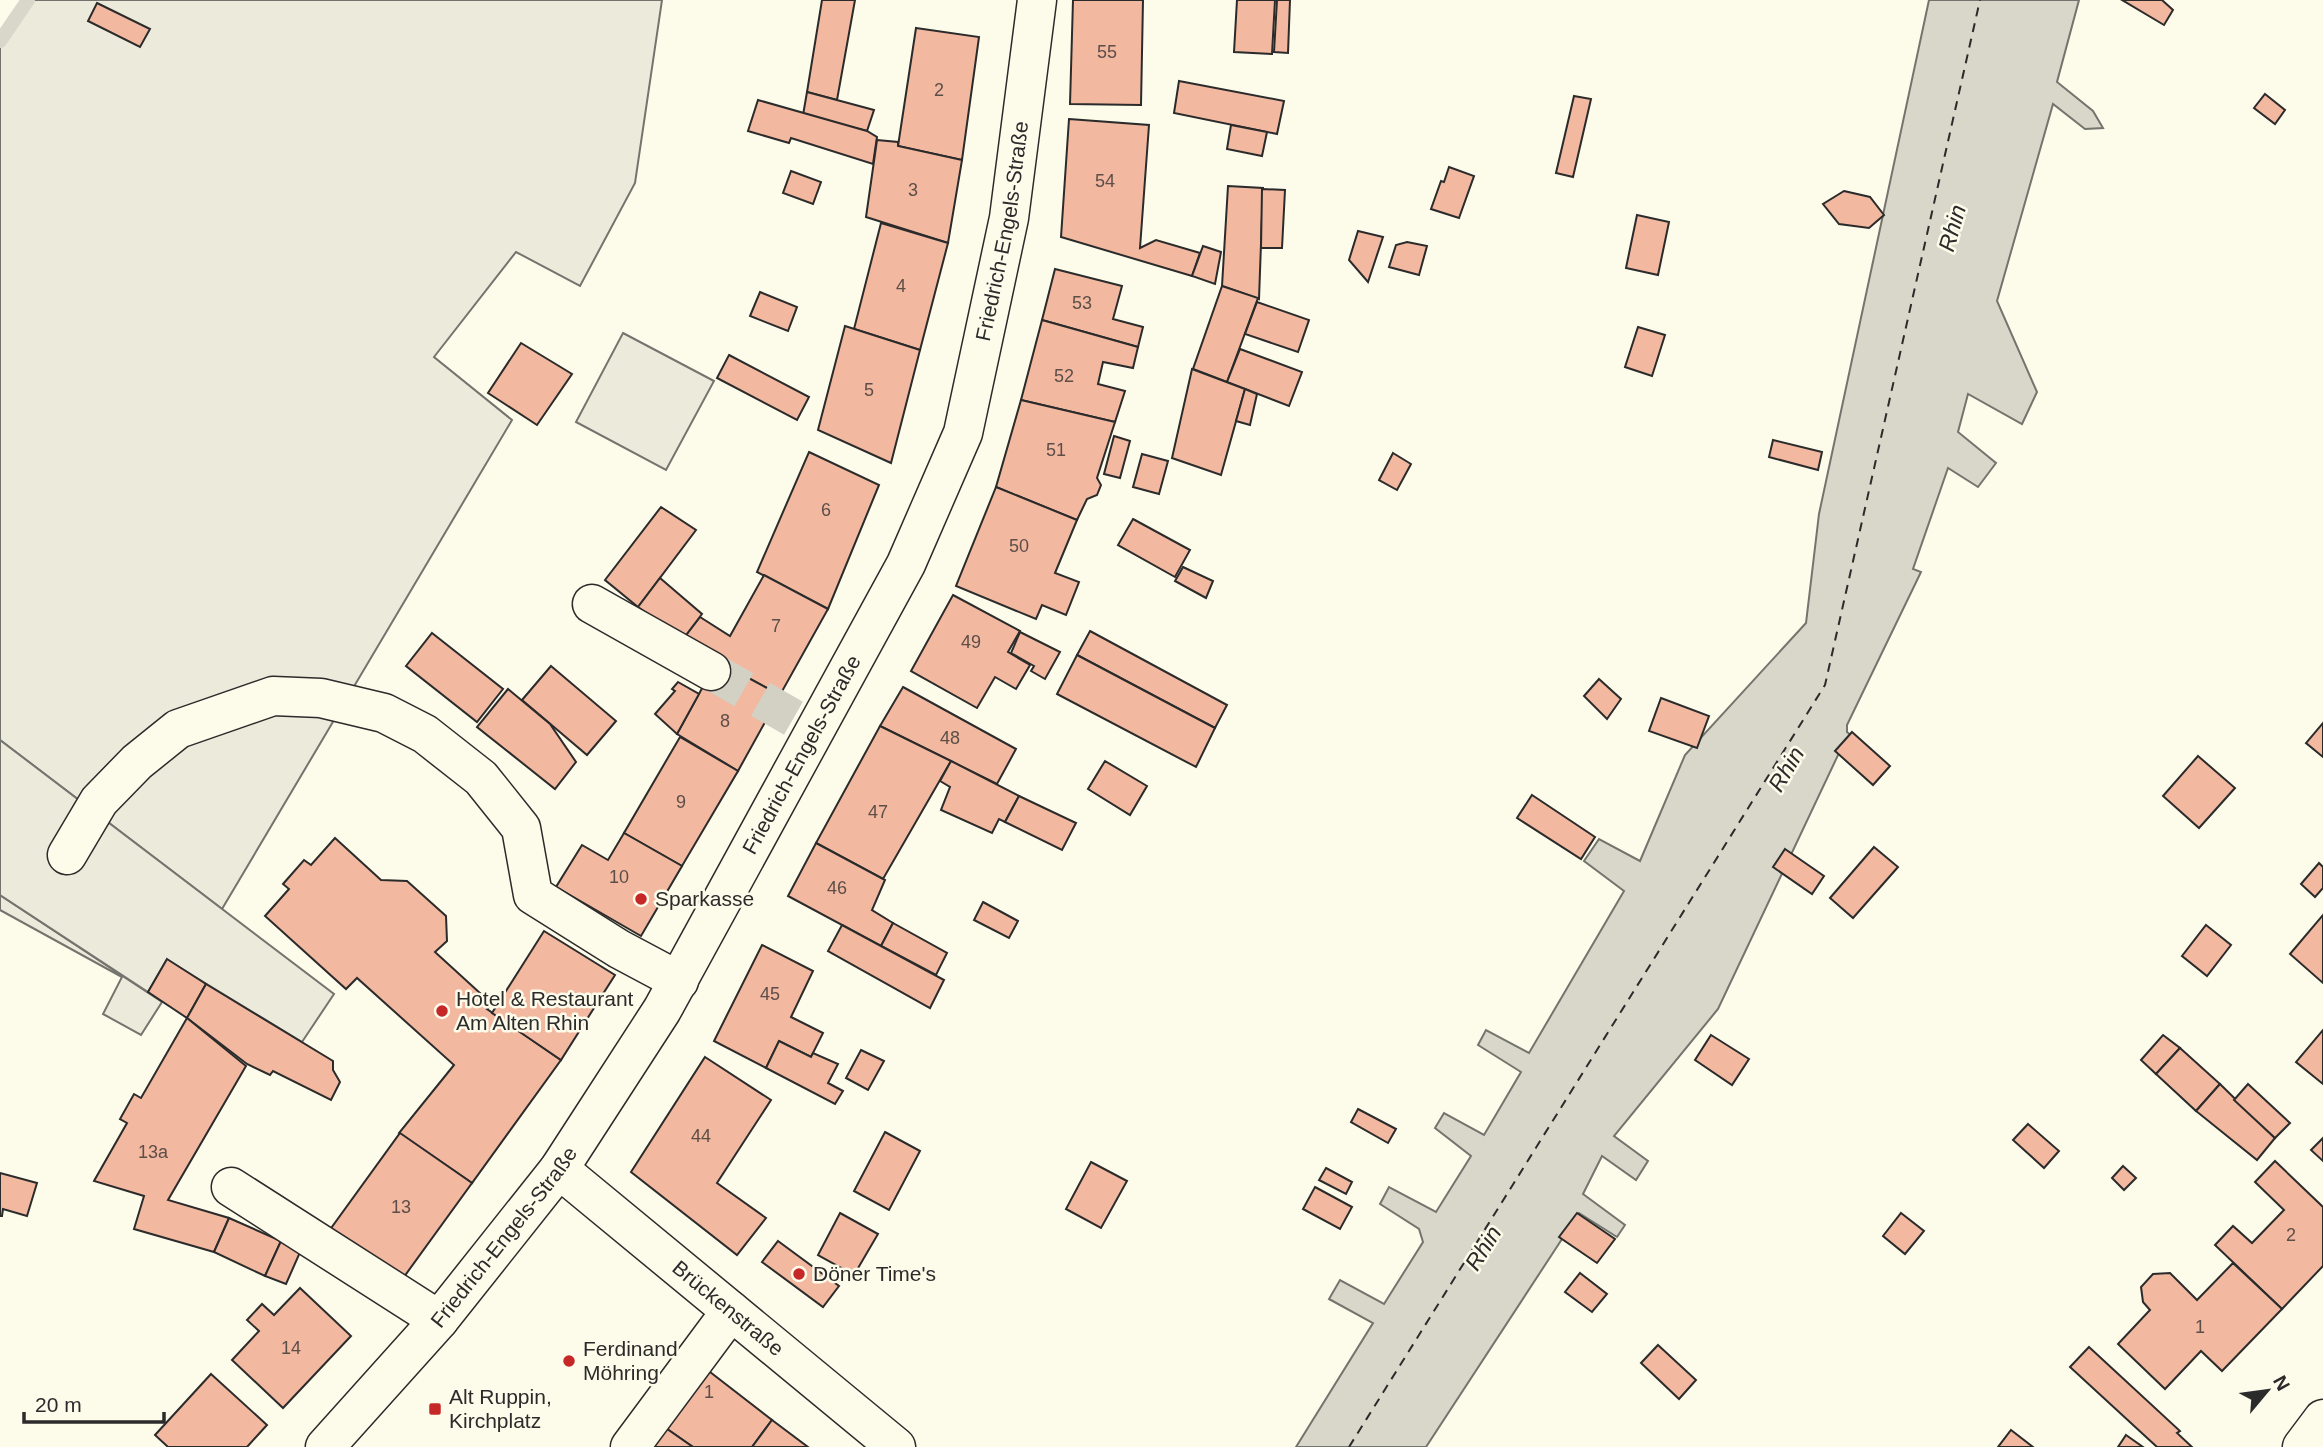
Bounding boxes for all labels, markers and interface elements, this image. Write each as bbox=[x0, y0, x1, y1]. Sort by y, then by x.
house number: 55 bbox=[1097, 42, 1117, 62]
house number: 2 bbox=[934, 80, 944, 100]
street label: Friedrich-Engels-Straße bbox=[971, 120, 1032, 343]
house number: 54 bbox=[1095, 171, 1115, 191]
house number: 3 bbox=[908, 180, 918, 200]
water label: Rhin bbox=[1933, 202, 1971, 254]
house number: 4 bbox=[896, 276, 906, 296]
house number: 53 bbox=[1072, 293, 1092, 313]
house number: 52 bbox=[1054, 366, 1074, 386]
house number: 5 bbox=[864, 380, 874, 400]
house number: 51 bbox=[1046, 440, 1066, 460]
house number: 6 bbox=[821, 500, 831, 520]
house number: 50 bbox=[1009, 536, 1029, 556]
house number: 7 bbox=[771, 616, 781, 636]
house number: 49 bbox=[961, 632, 981, 652]
street label: Friedrich-Engels-Straße bbox=[738, 651, 865, 858]
house number: 8 bbox=[720, 711, 730, 731]
house number: 48 bbox=[940, 728, 960, 748]
water label: Rhin bbox=[1763, 742, 1809, 796]
house number: 9 bbox=[676, 792, 686, 812]
house number: 47 bbox=[868, 802, 888, 822]
house number: 10 bbox=[609, 867, 629, 887]
house number: 46 bbox=[827, 878, 847, 898]
place label: Sparkasse bbox=[655, 887, 754, 910]
marker: Sparkasse bbox=[633, 891, 649, 907]
house number: 45 bbox=[760, 984, 780, 1004]
place label: Hotel & Restaurant Am Alten Rhin bbox=[456, 987, 634, 1034]
marker: Hotel & Restaurant Am Alten Rhin bbox=[434, 1003, 450, 1019]
house number: 44 bbox=[691, 1126, 711, 1146]
house number: 13a bbox=[138, 1142, 169, 1162]
street label: Friedrich-Engels-Straße bbox=[426, 1142, 581, 1332]
house number: 13 bbox=[391, 1197, 411, 1217]
water label: Rhin bbox=[1459, 1221, 1507, 1275]
house number: 2 bbox=[2286, 1225, 2296, 1245]
street label: Brückenstraße bbox=[668, 1256, 788, 1360]
place label: Döner Time's bbox=[813, 1262, 936, 1285]
marker: Döner Time's bbox=[791, 1266, 807, 1282]
house number: 1 bbox=[2195, 1317, 2205, 1337]
place label: Ferdinand Möhring bbox=[583, 1337, 678, 1384]
house number: 14 bbox=[281, 1338, 301, 1358]
marker: Ferdinand Möhring bbox=[561, 1353, 577, 1369]
north arrow bbox=[2232, 1356, 2302, 1426]
text: N bbox=[2269, 1372, 2294, 1394]
scale bar bbox=[24, 1380, 164, 1424]
house number: 1 bbox=[704, 1382, 714, 1402]
place label: Alt Ruppin, Kirchplatz bbox=[449, 1385, 552, 1432]
text: 20 m bbox=[35, 1393, 82, 1416]
marker: Alt Ruppin, Kirchplatz bbox=[427, 1401, 443, 1417]

